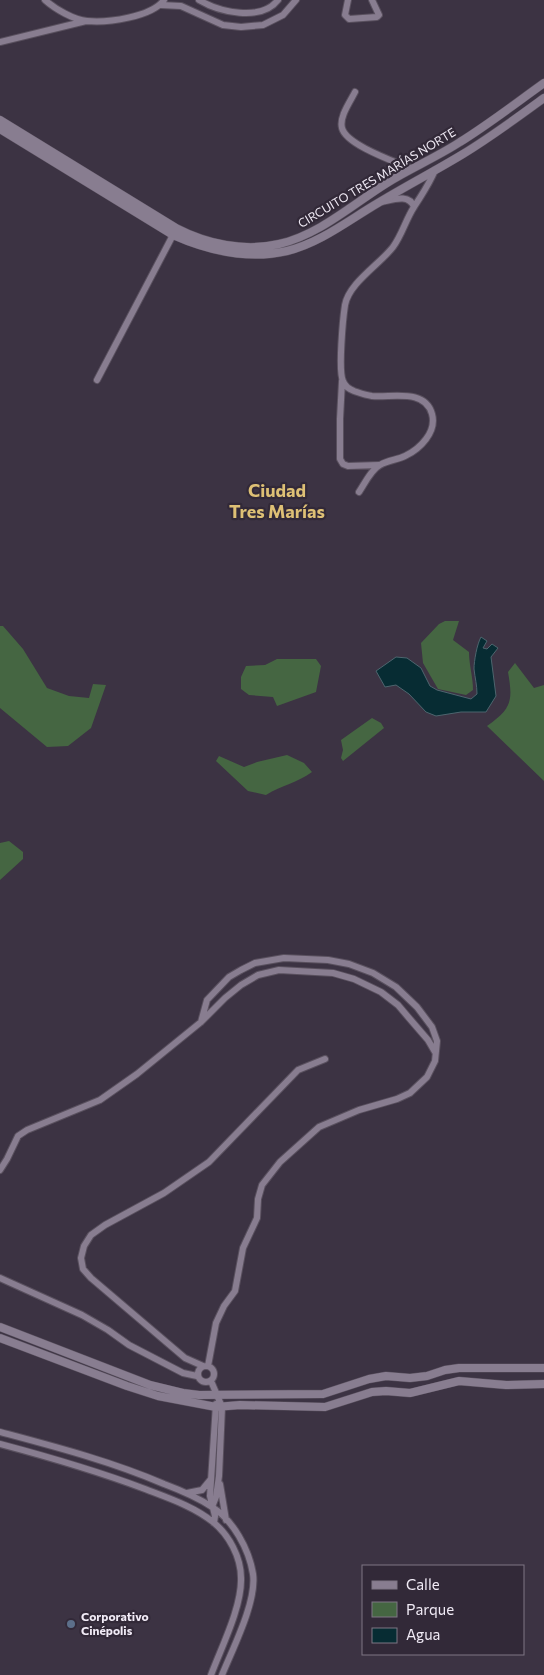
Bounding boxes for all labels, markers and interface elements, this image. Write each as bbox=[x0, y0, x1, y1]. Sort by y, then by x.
street label: CIRCUITO TRES MARÍAS NORTE bbox=[295, 124, 458, 230]
district label: Ciudad Tres Marías bbox=[229, 479, 325, 522]
legend bbox=[362, 1565, 524, 1655]
text: Calle bbox=[406, 1575, 440, 1593]
text: Parque bbox=[406, 1600, 454, 1618]
place label: Corporativo Cinépolis bbox=[81, 1609, 149, 1637]
marker: Corporativo Cinépolis bbox=[65, 1618, 77, 1630]
text: Agua bbox=[406, 1625, 440, 1643]

